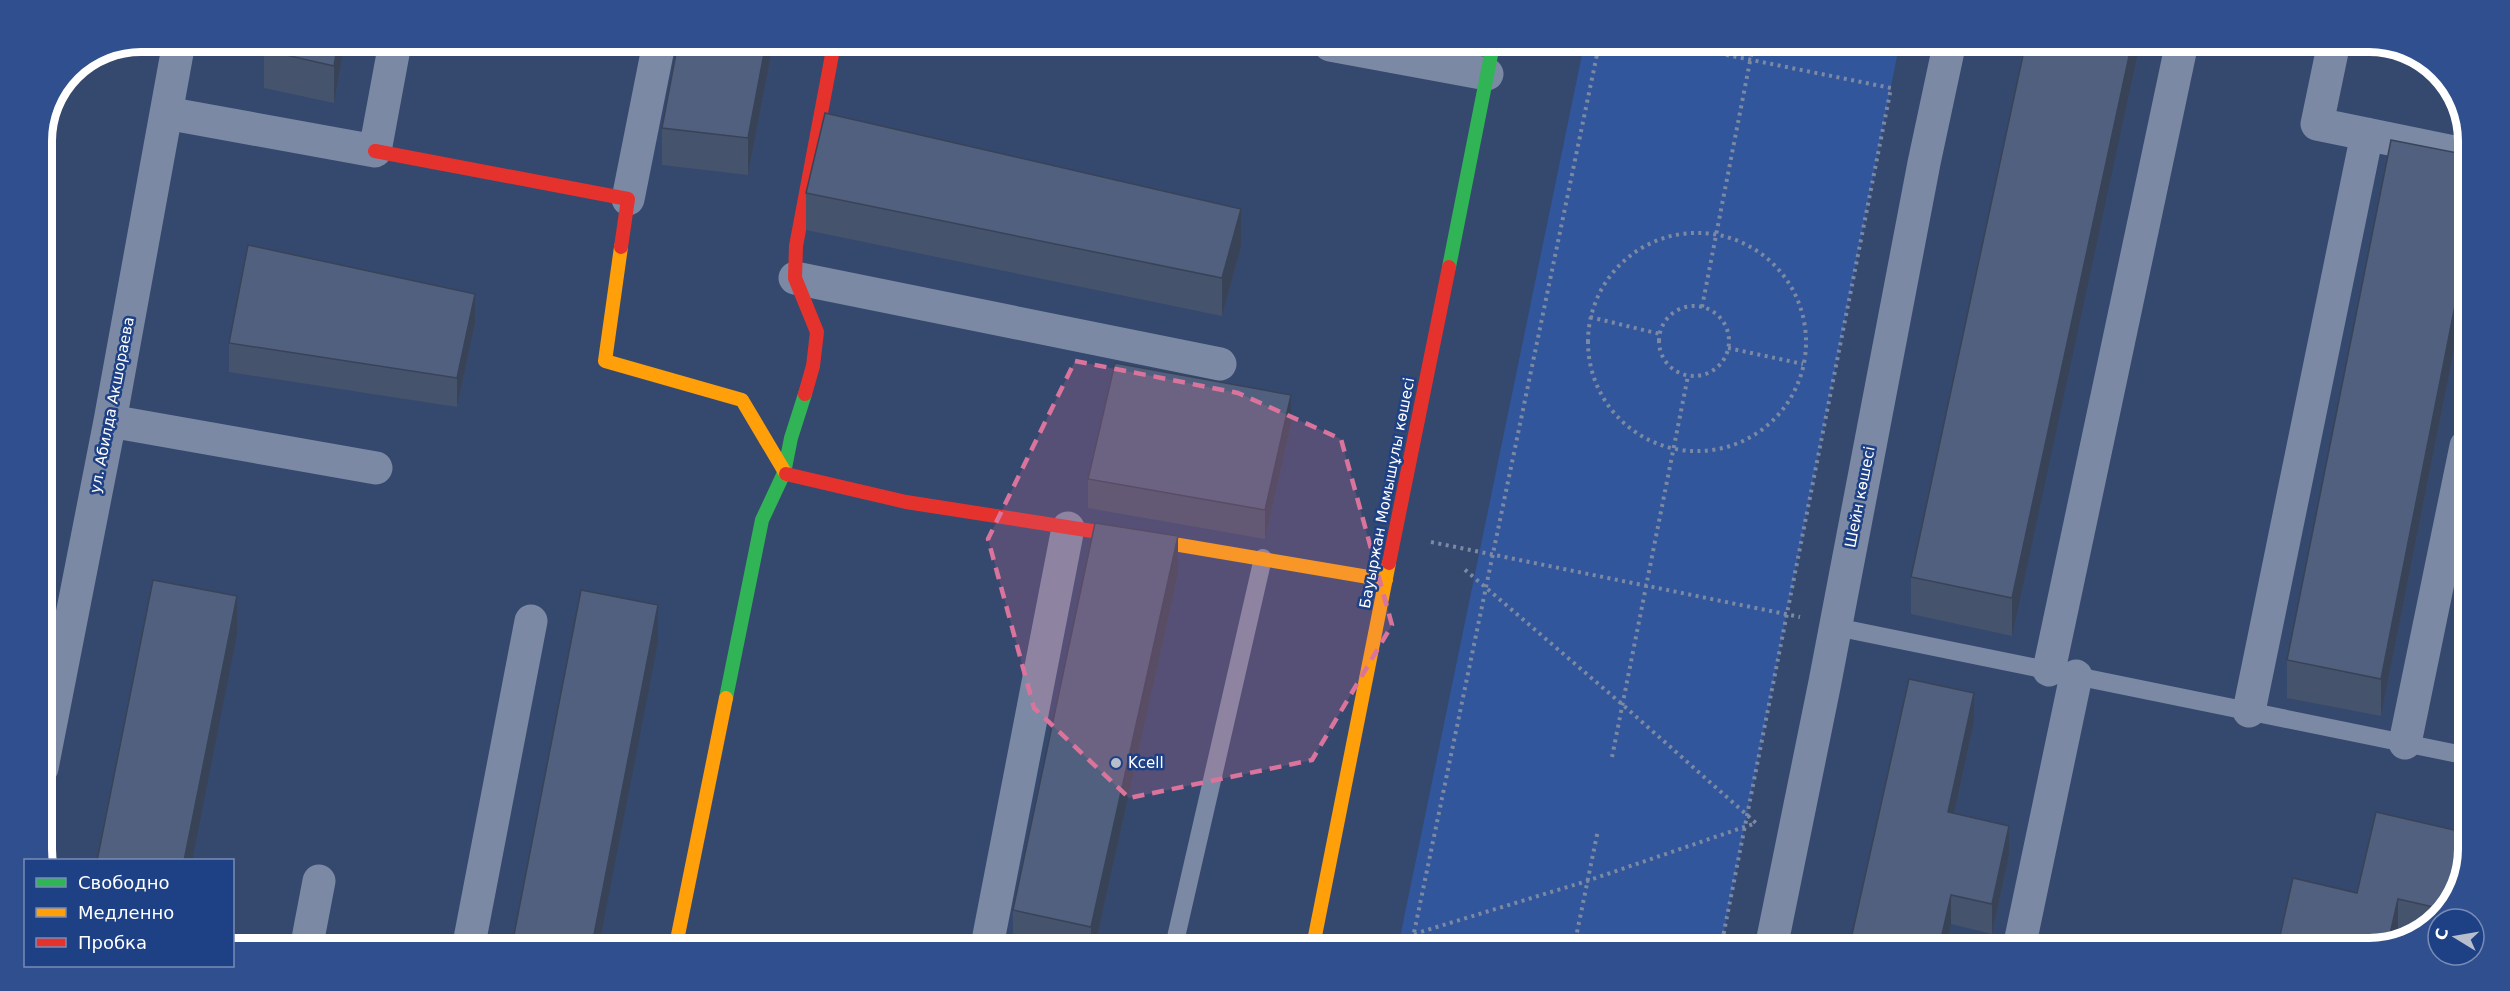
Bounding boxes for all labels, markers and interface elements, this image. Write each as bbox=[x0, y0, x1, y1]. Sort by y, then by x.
street label: ул. Абилда Акшораева bbox=[86, 315, 138, 495]
street label: Бауыржан Момышұлы көшесі bbox=[1356, 376, 1418, 610]
street label: Шейн көшесі bbox=[1841, 445, 1879, 549]
place label: Kcell bbox=[1128, 754, 1164, 772]
marker: Kcell bbox=[1109, 756, 1123, 770]
legend bbox=[24, 859, 234, 967]
text: Свободно bbox=[78, 872, 170, 893]
text: Медленно bbox=[78, 902, 174, 923]
north arrow bbox=[2426, 907, 2486, 967]
text: С bbox=[2431, 927, 2452, 942]
text: Пробка bbox=[78, 932, 147, 953]

